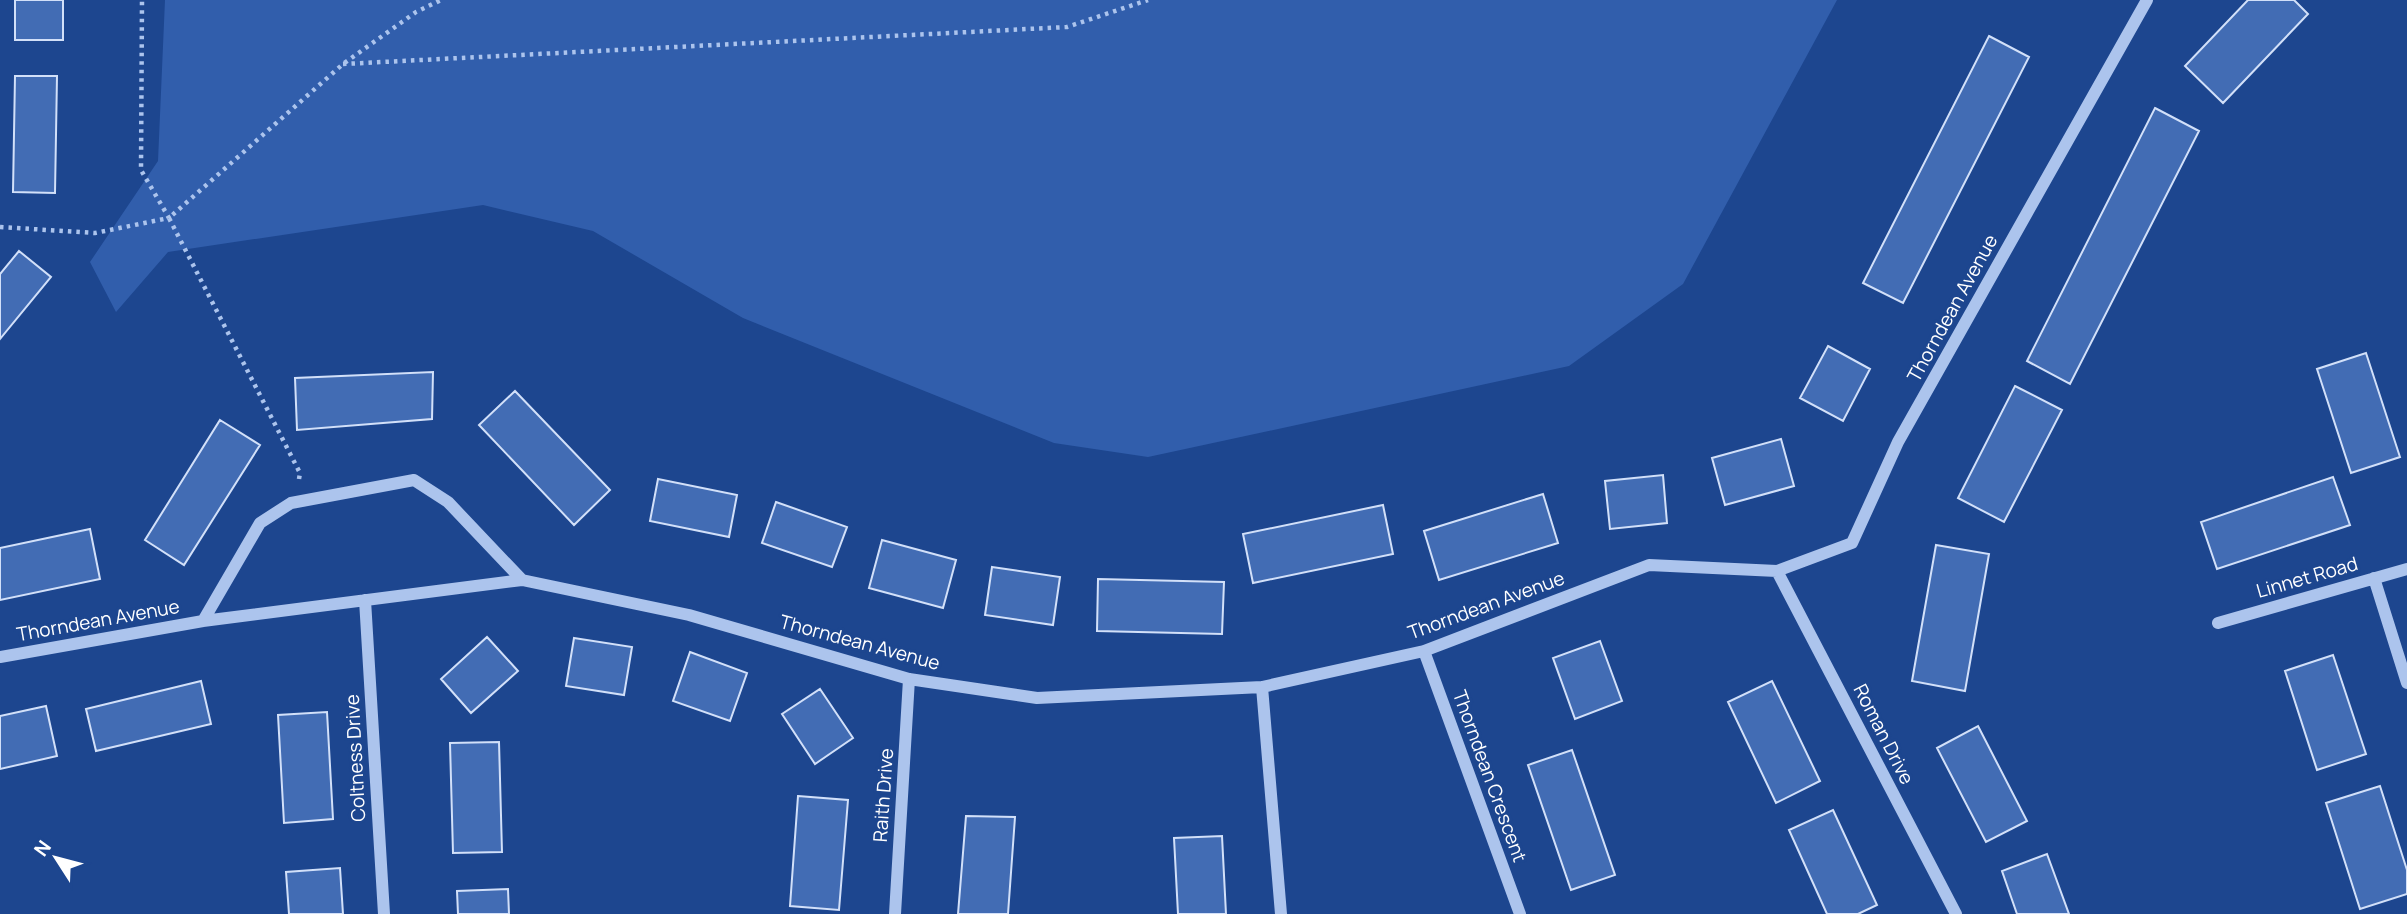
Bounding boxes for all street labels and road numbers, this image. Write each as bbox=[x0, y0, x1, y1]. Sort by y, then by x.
street label: Thorndean Avenue bbox=[1901, 230, 2003, 386]
street label: Linnet Road bbox=[2253, 550, 2361, 604]
street label: Thorndean Avenue bbox=[1404, 565, 1568, 645]
street label: Thorndean Avenue bbox=[15, 593, 181, 647]
street label: Thorndean Avenue bbox=[777, 608, 943, 676]
street label: Roman Drive bbox=[1848, 679, 1920, 789]
street label: Thorndean Crescent bbox=[1447, 686, 1533, 866]
street label: Coltness Drive bbox=[339, 694, 371, 822]
street label: Raith Drive bbox=[867, 747, 899, 843]

